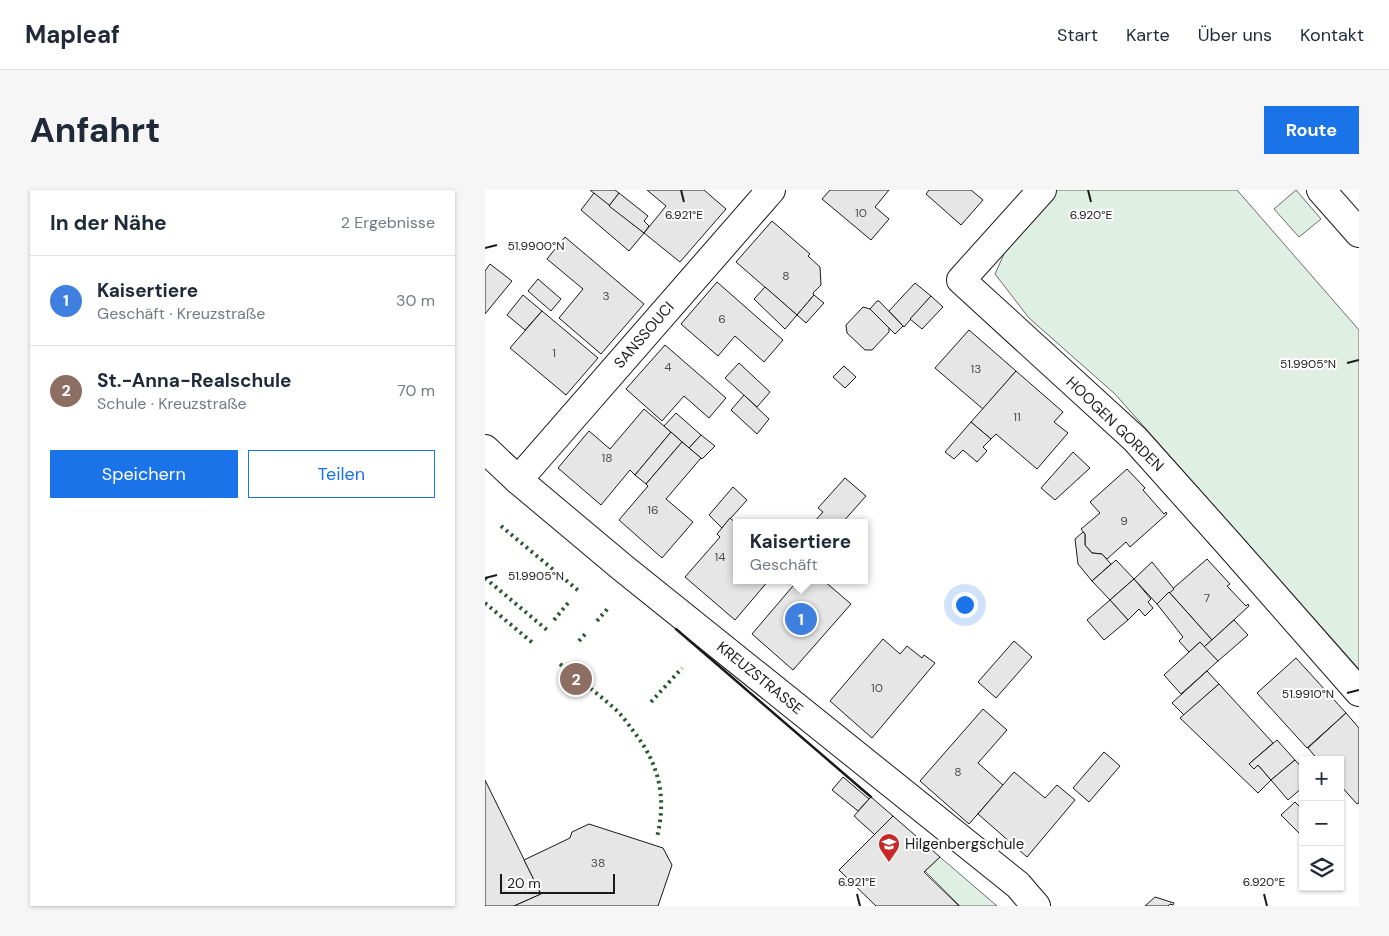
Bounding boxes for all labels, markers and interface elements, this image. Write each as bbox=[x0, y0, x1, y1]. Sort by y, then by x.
text: Mapleaf bbox=[25, 19, 120, 50]
text: Start bbox=[1057, 23, 1098, 47]
text: Karte bbox=[1126, 23, 1170, 47]
text: Über uns bbox=[1198, 23, 1272, 47]
text: Kontakt bbox=[1300, 23, 1364, 47]
button: Route bbox=[1264, 106, 1359, 154]
text: Anfahrt bbox=[30, 107, 160, 153]
house number: 10 bbox=[855, 205, 867, 221]
text: 6.921°E bbox=[665, 207, 703, 223]
text: 6.920°E bbox=[1070, 207, 1112, 223]
text: In der Nähe bbox=[50, 209, 167, 237]
text: 2 Ergebnisse bbox=[341, 212, 435, 233]
text: 51.9900°N bbox=[508, 238, 564, 254]
house number: 8 bbox=[782, 268, 790, 284]
text: Kaisertiere bbox=[97, 278, 198, 303]
house number: 3 bbox=[602, 288, 610, 304]
text: 1 bbox=[63, 290, 69, 311]
text: 30 m bbox=[396, 290, 435, 311]
street label: SANSSOUCI bbox=[610, 297, 678, 373]
text: Geschäft · Kreuzstraße bbox=[97, 303, 265, 324]
house number: 6 bbox=[718, 311, 726, 327]
house number: 1 bbox=[552, 345, 556, 361]
text: 51.9905°N bbox=[1280, 356, 1336, 372]
house number: 4 bbox=[664, 359, 672, 375]
house number: 13 bbox=[971, 361, 981, 377]
text: St.-Anna-Realschule bbox=[97, 368, 292, 393]
street label: HOOGEN GORDEN bbox=[1062, 372, 1168, 476]
text: 2 bbox=[61, 380, 71, 401]
text: 70 m bbox=[397, 380, 435, 401]
text: Schule · Kreuzstraße bbox=[97, 393, 247, 414]
house number: 11 bbox=[1013, 409, 1021, 425]
button: Speichern bbox=[50, 450, 238, 498]
button: Teilen bbox=[248, 450, 435, 498]
house number: 18 bbox=[601, 450, 613, 466]
house number: 16 bbox=[647, 502, 659, 518]
house number: 9 bbox=[1120, 513, 1128, 529]
popup bbox=[733, 519, 868, 584]
text: Kaisertiere bbox=[750, 529, 851, 554]
house number: 14 bbox=[714, 549, 726, 565]
text: Geschäft bbox=[750, 554, 818, 575]
text: 51.9905°N bbox=[508, 568, 564, 584]
house number: 7 bbox=[1204, 590, 1210, 606]
your location bbox=[952, 592, 978, 618]
pin: 1 bbox=[785, 600, 817, 638]
street label: KREUZSTRASSE bbox=[713, 637, 807, 719]
pin: 2 bbox=[560, 660, 592, 698]
house number: 10 bbox=[871, 680, 883, 696]
text: 51.9910°N bbox=[1282, 686, 1334, 702]
map controls bbox=[1299, 756, 1344, 891]
button: + bbox=[1299, 756, 1344, 801]
house number: 8 bbox=[954, 764, 962, 780]
button: − bbox=[1299, 801, 1344, 846]
school or university icon: Hilgenbergschule bbox=[877, 832, 901, 863]
place label: Hilgenbergschule bbox=[905, 834, 1024, 854]
button: layers bbox=[1299, 846, 1344, 891]
house number: 38 bbox=[591, 855, 605, 871]
scale bar bbox=[500, 871, 615, 894]
text: 20 m bbox=[507, 874, 541, 892]
text: 6.921°E bbox=[838, 874, 876, 890]
text: 6.920°E bbox=[1243, 874, 1285, 890]

